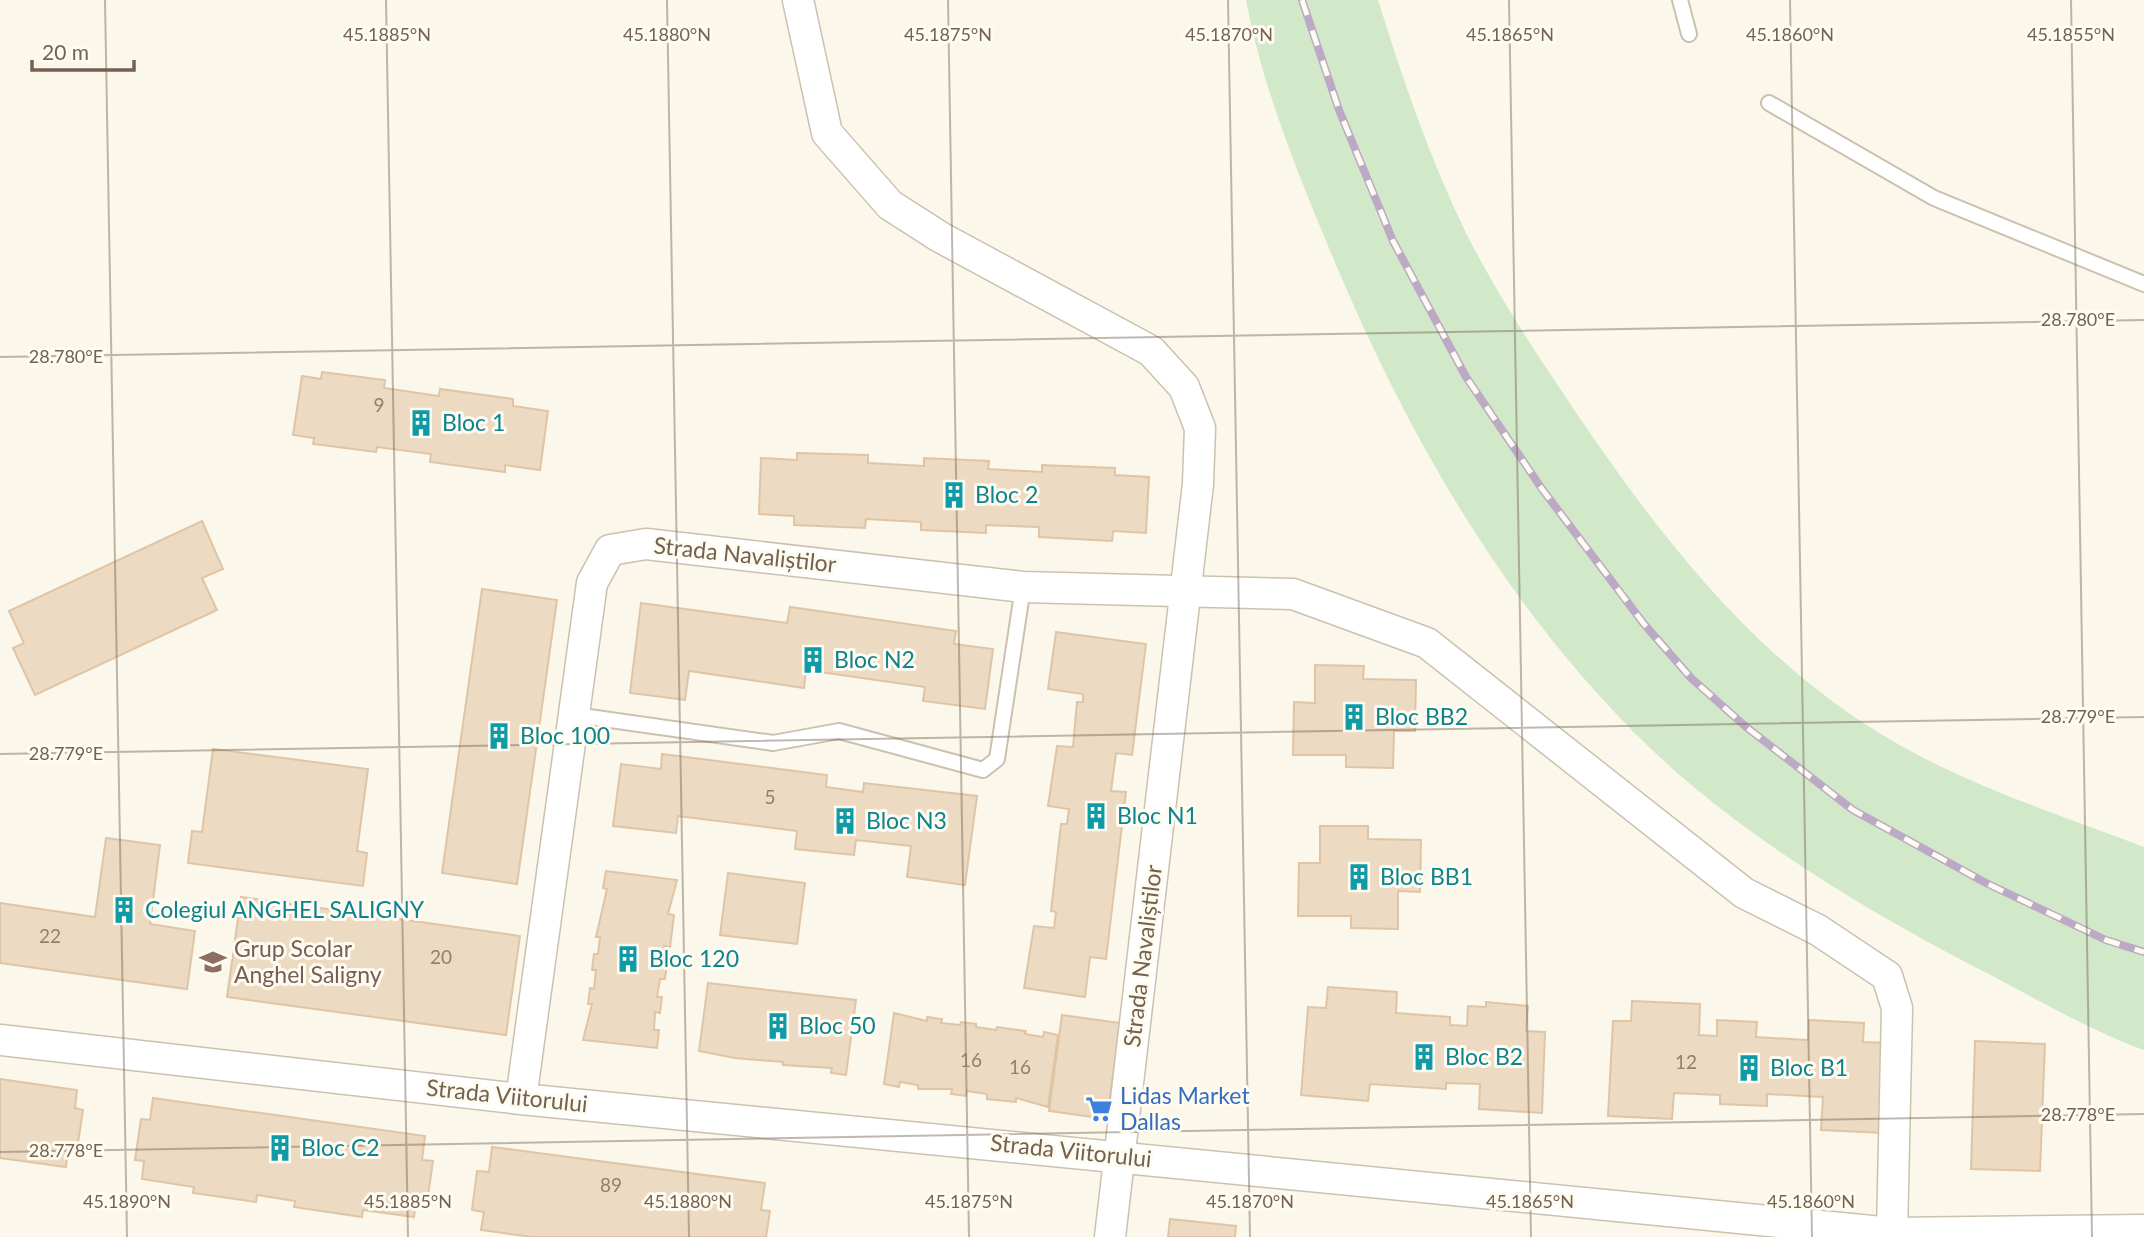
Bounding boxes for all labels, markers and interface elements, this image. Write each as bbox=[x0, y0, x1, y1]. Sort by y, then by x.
text: 45.1885°N bbox=[343, 23, 431, 45]
text: 45.1880°N bbox=[623, 23, 711, 45]
text: 45.1875°N bbox=[904, 23, 992, 45]
text: 45.1870°N bbox=[1185, 23, 1273, 45]
text: 45.1865°N bbox=[1466, 23, 1554, 45]
text: 45.1860°N bbox=[1746, 23, 1834, 45]
text: 45.1855°N bbox=[2027, 23, 2115, 45]
scale bar bbox=[32, 28, 133, 72]
text: 20 m bbox=[42, 39, 89, 64]
text: 28.780°E bbox=[2041, 308, 2115, 330]
text: 28.780°E bbox=[29, 345, 103, 367]
house number: 9 bbox=[373, 393, 385, 416]
building icon: Bloc 1 bbox=[406, 408, 436, 438]
place label: Bloc 1 bbox=[442, 408, 505, 436]
building icon: Bloc 2 bbox=[939, 480, 969, 510]
place label: Bloc 2 bbox=[975, 480, 1038, 508]
street label: Strada Navaliștilor bbox=[652, 530, 838, 578]
building icon: Bloc N2 bbox=[798, 645, 828, 675]
place label: Bloc N2 bbox=[834, 645, 915, 673]
building icon: Bloc BB2 bbox=[1339, 702, 1369, 732]
place label: Bloc BB2 bbox=[1375, 702, 1468, 730]
text: 28.779°E bbox=[2041, 705, 2115, 727]
building icon: Bloc 100 bbox=[484, 721, 514, 751]
place label: Bloc 100 bbox=[520, 721, 610, 749]
text: 28.779°E bbox=[29, 742, 103, 764]
house number: 5 bbox=[764, 785, 776, 808]
building icon: Bloc N1 bbox=[1081, 801, 1111, 831]
place label: Bloc N1 bbox=[1117, 801, 1198, 829]
building icon: Bloc N3 bbox=[830, 806, 860, 836]
place label: Bloc N3 bbox=[866, 806, 947, 834]
building icon: Bloc BB1 bbox=[1344, 862, 1374, 892]
place label: Bloc BB1 bbox=[1380, 862, 1473, 890]
street label: Strada Navaliștilor bbox=[1117, 863, 1167, 1049]
building icon: Colegiul ANGHEL SALIGNY bbox=[109, 895, 139, 925]
place label: Colegiul ANGHEL SALIGNY bbox=[145, 895, 425, 923]
house number: 22 bbox=[39, 924, 61, 947]
place label: Grup Scolar Anghel Saligny bbox=[234, 934, 382, 988]
building icon: Bloc 120 bbox=[613, 944, 643, 974]
place label: Bloc 120 bbox=[649, 944, 739, 972]
house number: 20 bbox=[430, 945, 452, 968]
school or university icon: Grup Scolar Anghel Saligny bbox=[198, 947, 228, 977]
building icon: Bloc 50 bbox=[763, 1011, 793, 1041]
place label: Bloc 50 bbox=[799, 1011, 876, 1039]
building icon: Bloc B2 bbox=[1409, 1042, 1439, 1072]
place label: Bloc B2 bbox=[1445, 1042, 1523, 1070]
house number: 16 bbox=[960, 1048, 982, 1071]
house number: 12 bbox=[1675, 1050, 1697, 1073]
building icon: Bloc B1 bbox=[1734, 1053, 1764, 1083]
place label: Bloc B1 bbox=[1770, 1053, 1848, 1081]
house number: 16 bbox=[1009, 1055, 1031, 1078]
street label: Strada Viitorului bbox=[425, 1073, 589, 1117]
place label: Lidas Market Dallas bbox=[1120, 1081, 1250, 1135]
supermarket icon: Lidas Market Dallas bbox=[1084, 1094, 1114, 1124]
text: 28.778°E bbox=[2041, 1103, 2115, 1125]
street label: Strada Viitorului bbox=[989, 1128, 1153, 1172]
building icon: Bloc C2 bbox=[265, 1133, 295, 1163]
place label: Bloc C2 bbox=[301, 1133, 380, 1161]
text: 28.778°E bbox=[29, 1139, 103, 1161]
house number: 89 bbox=[600, 1173, 622, 1196]
text: 45.1890°N bbox=[83, 1190, 171, 1212]
text: 45.1885°N bbox=[364, 1190, 452, 1212]
text: 45.1880°N bbox=[644, 1190, 732, 1212]
text: 45.1875°N bbox=[925, 1190, 1013, 1212]
text: 45.1870°N bbox=[1206, 1190, 1294, 1212]
text: 45.1865°N bbox=[1486, 1190, 1574, 1212]
text: 45.1860°N bbox=[1767, 1190, 1855, 1212]

